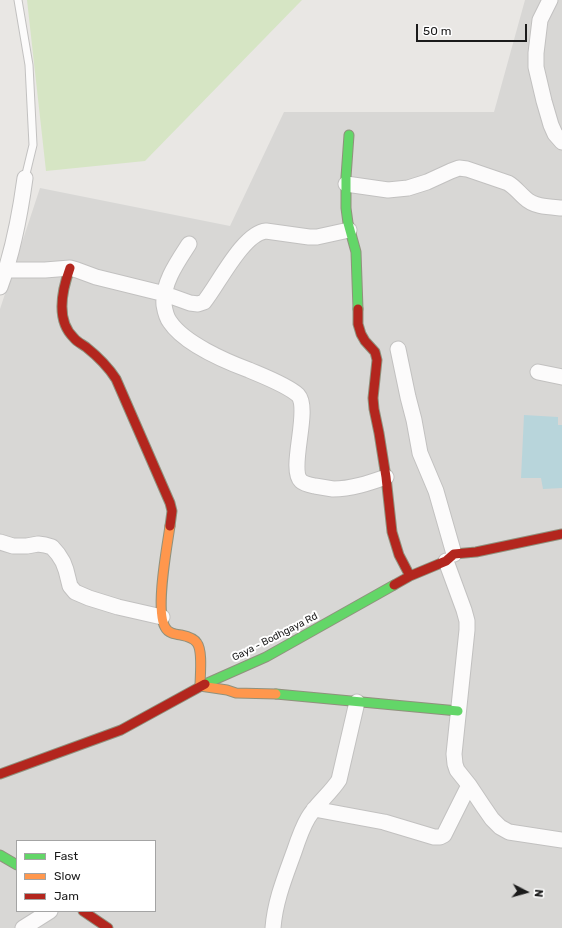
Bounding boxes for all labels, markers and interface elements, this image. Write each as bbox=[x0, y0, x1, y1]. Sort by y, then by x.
scale bar bbox=[418, 16, 529, 42]
text: 50 m bbox=[423, 24, 451, 38]
street label: Gaya - Bodhgaya Rd bbox=[230, 610, 320, 664]
legend bbox=[16, 840, 156, 912]
text: Fast bbox=[54, 849, 78, 863]
text: Slow bbox=[54, 869, 81, 883]
north arrow bbox=[506, 872, 546, 912]
text: Jam bbox=[54, 889, 79, 903]
text: N bbox=[532, 889, 545, 898]

